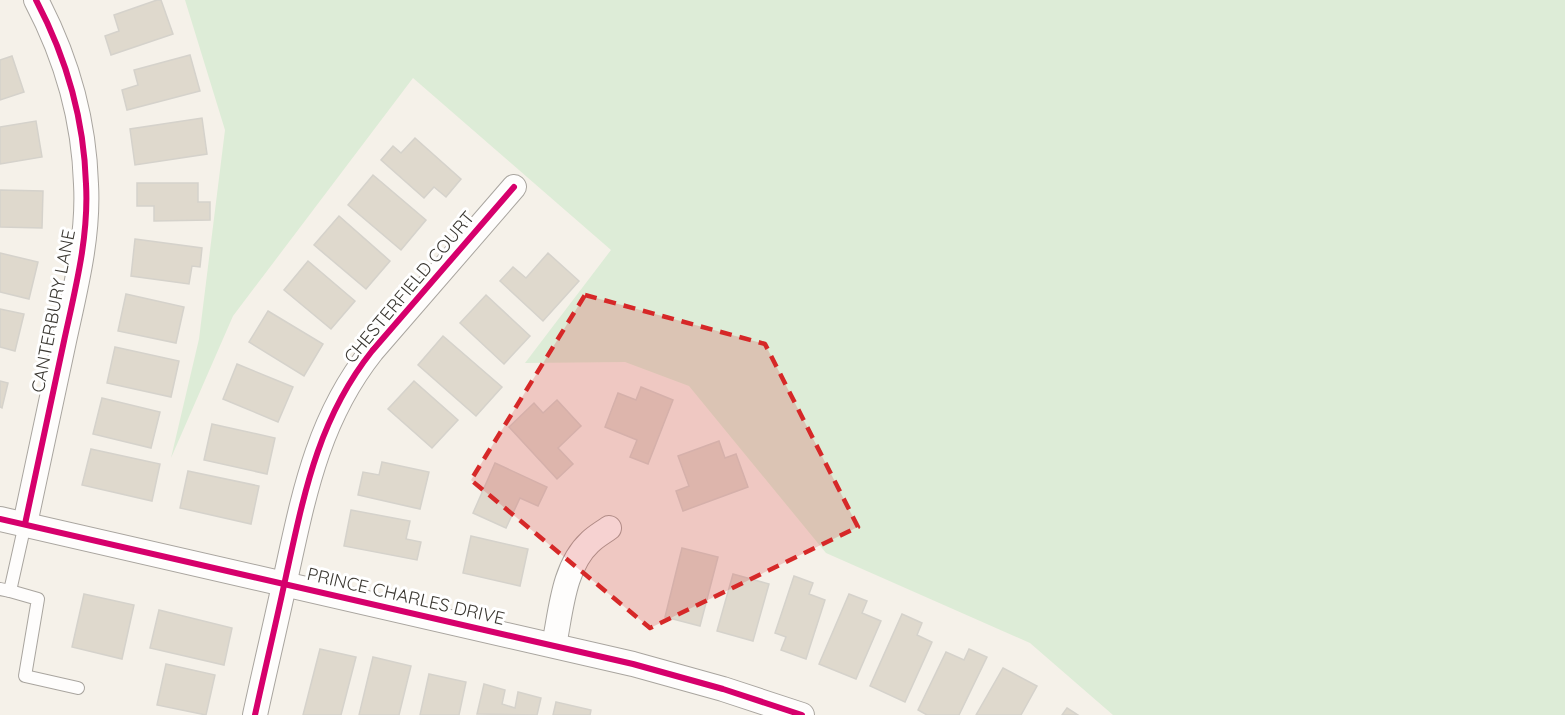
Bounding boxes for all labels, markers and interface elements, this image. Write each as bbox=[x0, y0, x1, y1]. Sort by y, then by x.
street label: CHESTERFIELD COURT bbox=[339, 206, 479, 368]
street label: CANTERBURY LANE bbox=[26, 228, 80, 394]
street label: PRINCE CHARLES DRIVE bbox=[305, 562, 507, 630]

